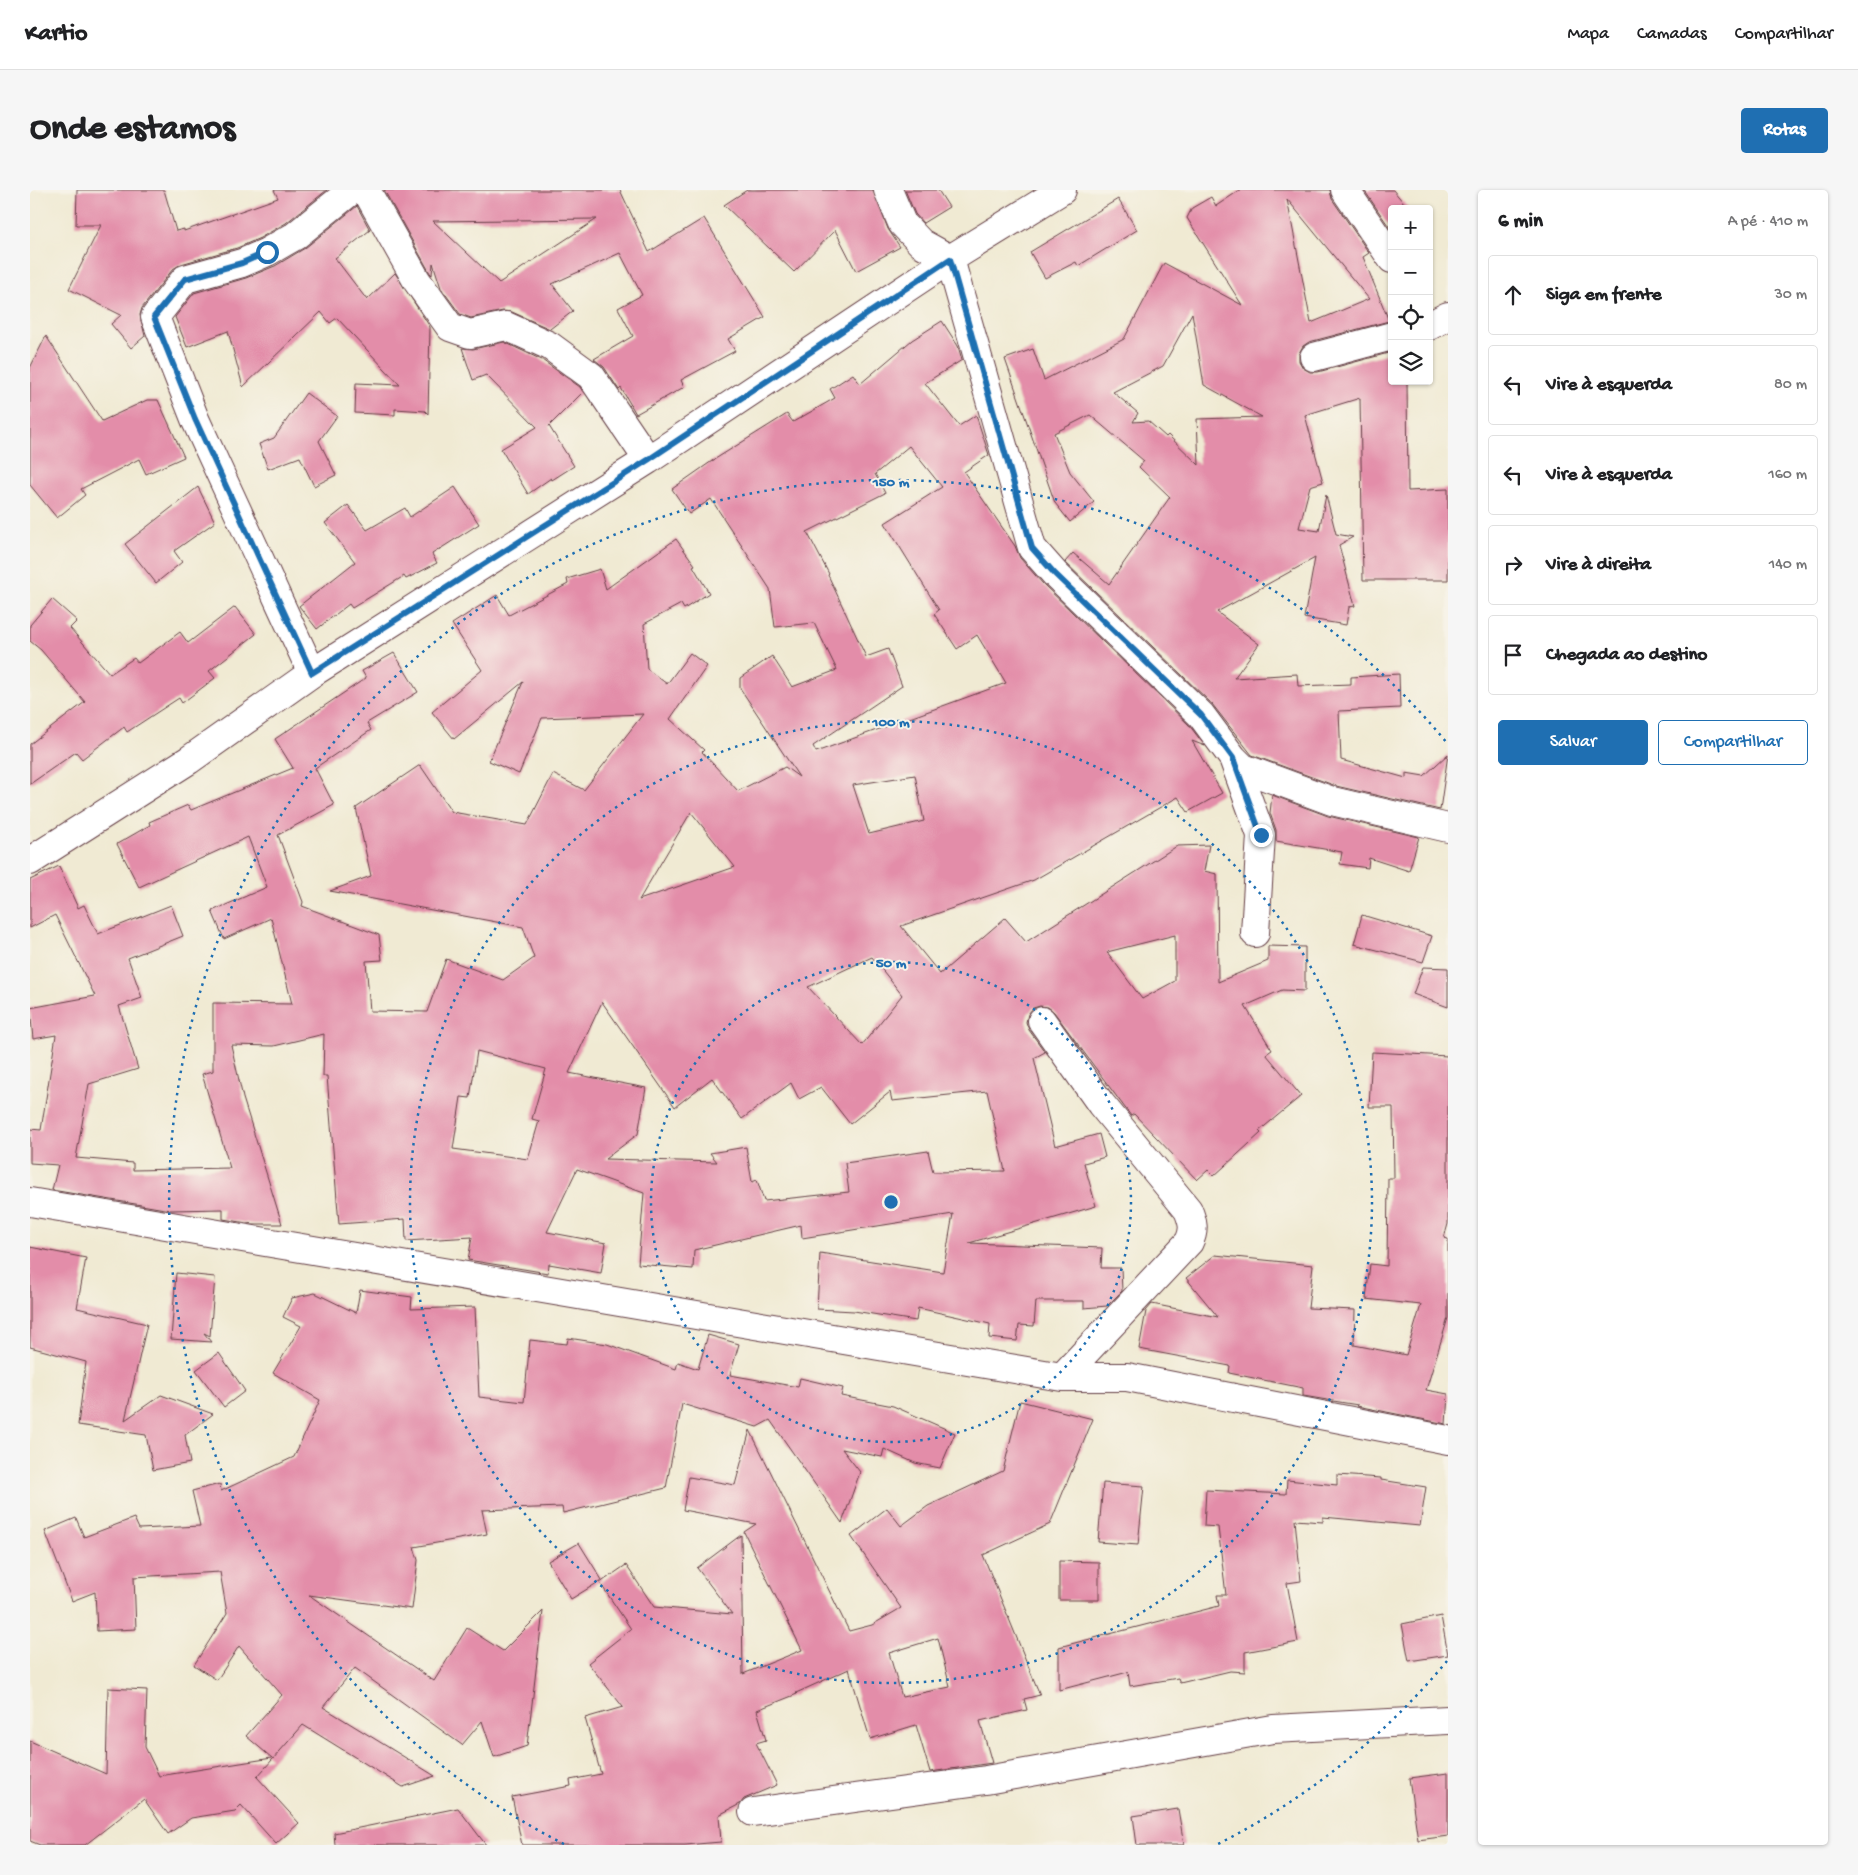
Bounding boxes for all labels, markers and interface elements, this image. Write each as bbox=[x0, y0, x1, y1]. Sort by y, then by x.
text: Kartio bbox=[25, 20, 88, 49]
text: Mapa bbox=[1568, 24, 1609, 45]
text: Camadas bbox=[1637, 24, 1707, 45]
text: Compartilhar bbox=[1735, 24, 1833, 45]
button: Rotas bbox=[1741, 108, 1828, 153]
text: Onde estamos bbox=[30, 110, 235, 151]
map controls bbox=[1388, 205, 1433, 385]
button: + bbox=[1388, 205, 1433, 250]
text: 6 min bbox=[1498, 210, 1543, 235]
text: A pé · 410 m bbox=[1728, 213, 1808, 232]
route start bbox=[256, 241, 279, 264]
button: − bbox=[1388, 250, 1433, 295]
icon: ahead bbox=[1499, 281, 1527, 309]
text: Siga em frente bbox=[1546, 284, 1662, 307]
text: 30 m bbox=[1774, 286, 1807, 305]
button: locate bbox=[1388, 295, 1433, 340]
button: layers bbox=[1388, 340, 1433, 385]
icon: left bbox=[1499, 371, 1527, 399]
text: Vire à esquerda bbox=[1546, 374, 1672, 397]
text: 80 m bbox=[1774, 376, 1807, 395]
icon: left bbox=[1499, 461, 1527, 489]
text: Vire à esquerda bbox=[1546, 464, 1672, 487]
text: 160 m bbox=[1768, 466, 1807, 485]
text: 150 m bbox=[872, 474, 910, 492]
icon: right bbox=[1499, 551, 1527, 579]
text: Vire à direita bbox=[1546, 554, 1651, 577]
text: 140 m bbox=[1769, 556, 1807, 575]
icon: arrive bbox=[1499, 641, 1527, 669]
text: Chegada ao destino bbox=[1546, 644, 1707, 667]
text: 100 m bbox=[871, 714, 910, 732]
button: Salvar bbox=[1498, 720, 1648, 765]
button: Compartilhar bbox=[1658, 720, 1808, 765]
route end bbox=[1250, 824, 1273, 847]
text: 50 m bbox=[876, 955, 907, 973]
centre of rings bbox=[882, 1193, 900, 1211]

